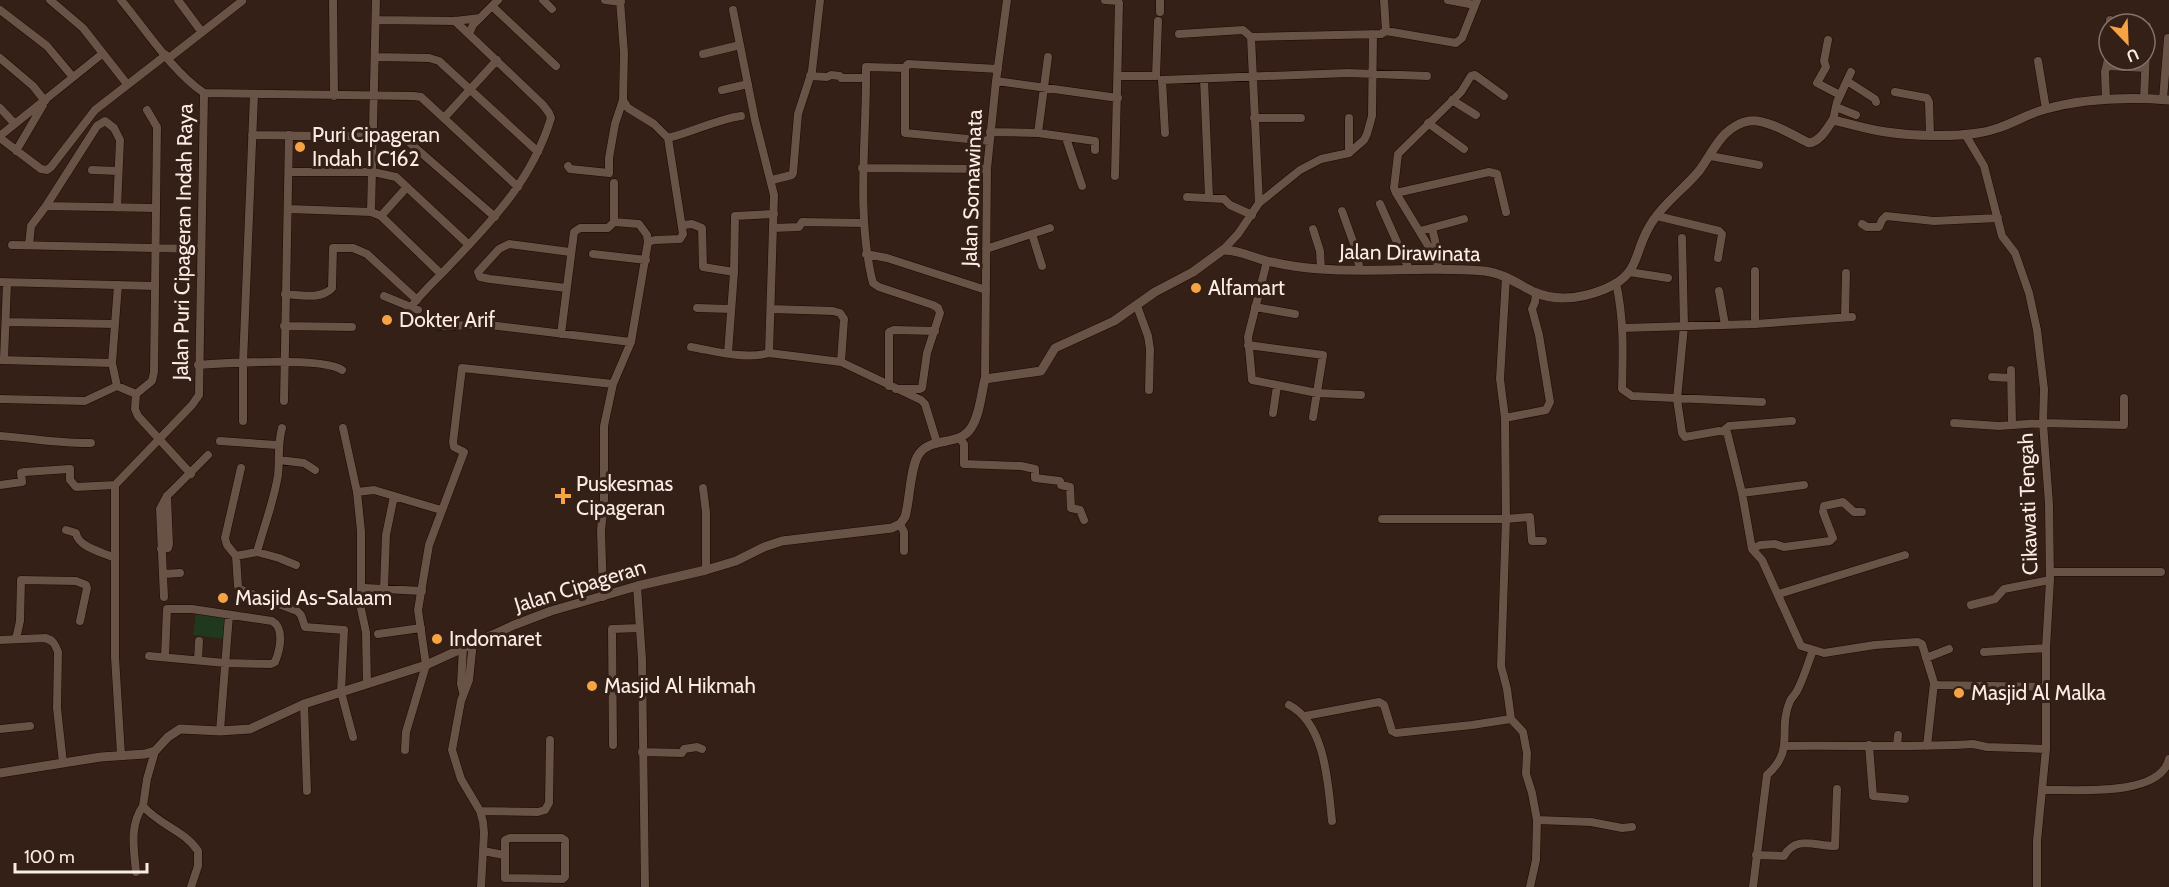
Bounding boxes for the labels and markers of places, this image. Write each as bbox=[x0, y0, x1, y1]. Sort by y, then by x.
place label: Puri Cipageran Indah I C162 bbox=[312, 122, 440, 171]
marker: Puri Cipageran Indah I C162 bbox=[293, 140, 307, 154]
place label: Alfamart bbox=[1208, 275, 1285, 300]
marker: Alfamart bbox=[1189, 281, 1203, 295]
place label: Dokter Arif bbox=[399, 307, 495, 332]
marker: Dokter Arif bbox=[380, 313, 394, 327]
place label: Puskesmas Cipageran bbox=[576, 471, 673, 520]
marker: Puskesmas Cipageran bbox=[554, 487, 572, 505]
place label: Masjid As-Salaam bbox=[235, 585, 392, 611]
marker: Masjid As-Salaam bbox=[216, 591, 230, 605]
place label: Indomaret bbox=[449, 626, 542, 651]
marker: Indomaret bbox=[430, 632, 444, 646]
place label: Masjid Al Hikmah bbox=[604, 673, 756, 699]
marker: Masjid Al Hikmah bbox=[585, 679, 599, 693]
place label: Masjid Al Malka bbox=[1971, 680, 2106, 706]
marker: Masjid Al Malka bbox=[1952, 686, 1966, 700]

